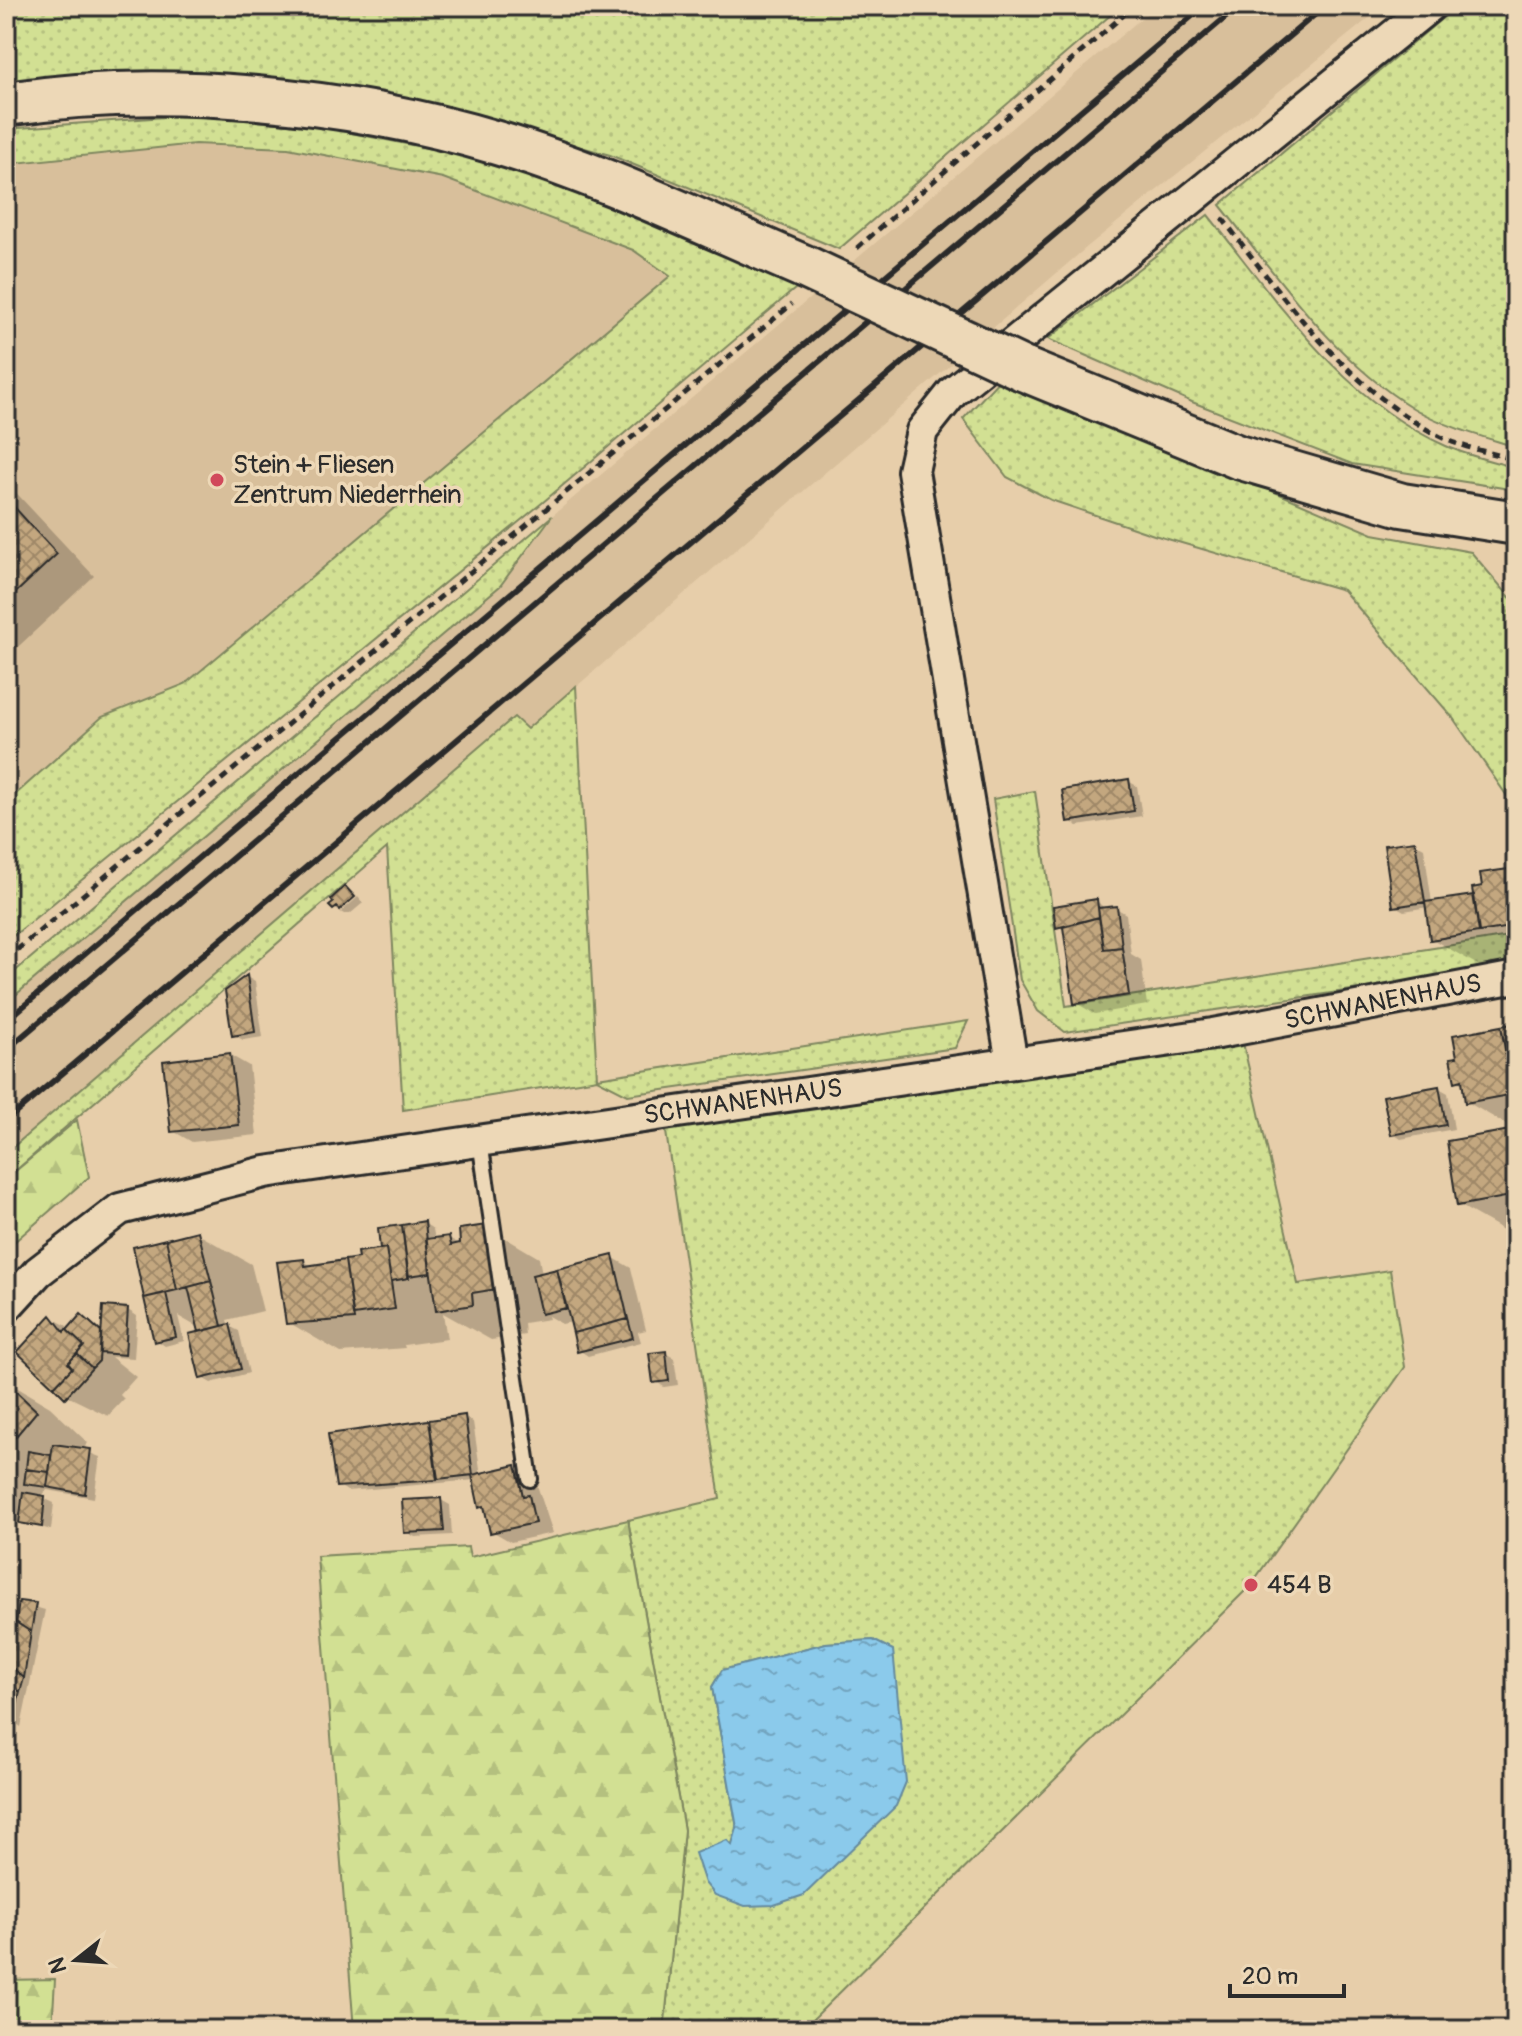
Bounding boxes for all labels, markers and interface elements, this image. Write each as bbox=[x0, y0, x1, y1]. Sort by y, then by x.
place label: Stein + Fliesen Zentrum Niederrhein bbox=[233, 449, 462, 511]
marker: Stein + Fliesen Zentrum Niederrhein bbox=[208, 471, 226, 489]
street label: SCHWANENHAUS bbox=[1282, 967, 1484, 1037]
street label: SCHWANENHAUS bbox=[642, 1072, 844, 1132]
place label: 454 B bbox=[1267, 1569, 1332, 1601]
marker: 454 B bbox=[1242, 1576, 1260, 1594]
north arrow bbox=[36, 1920, 116, 2000]
scale bar bbox=[1230, 1948, 1344, 1998]
text: N bbox=[42, 1954, 73, 1977]
text: 20 m bbox=[1242, 1962, 1298, 1991]

